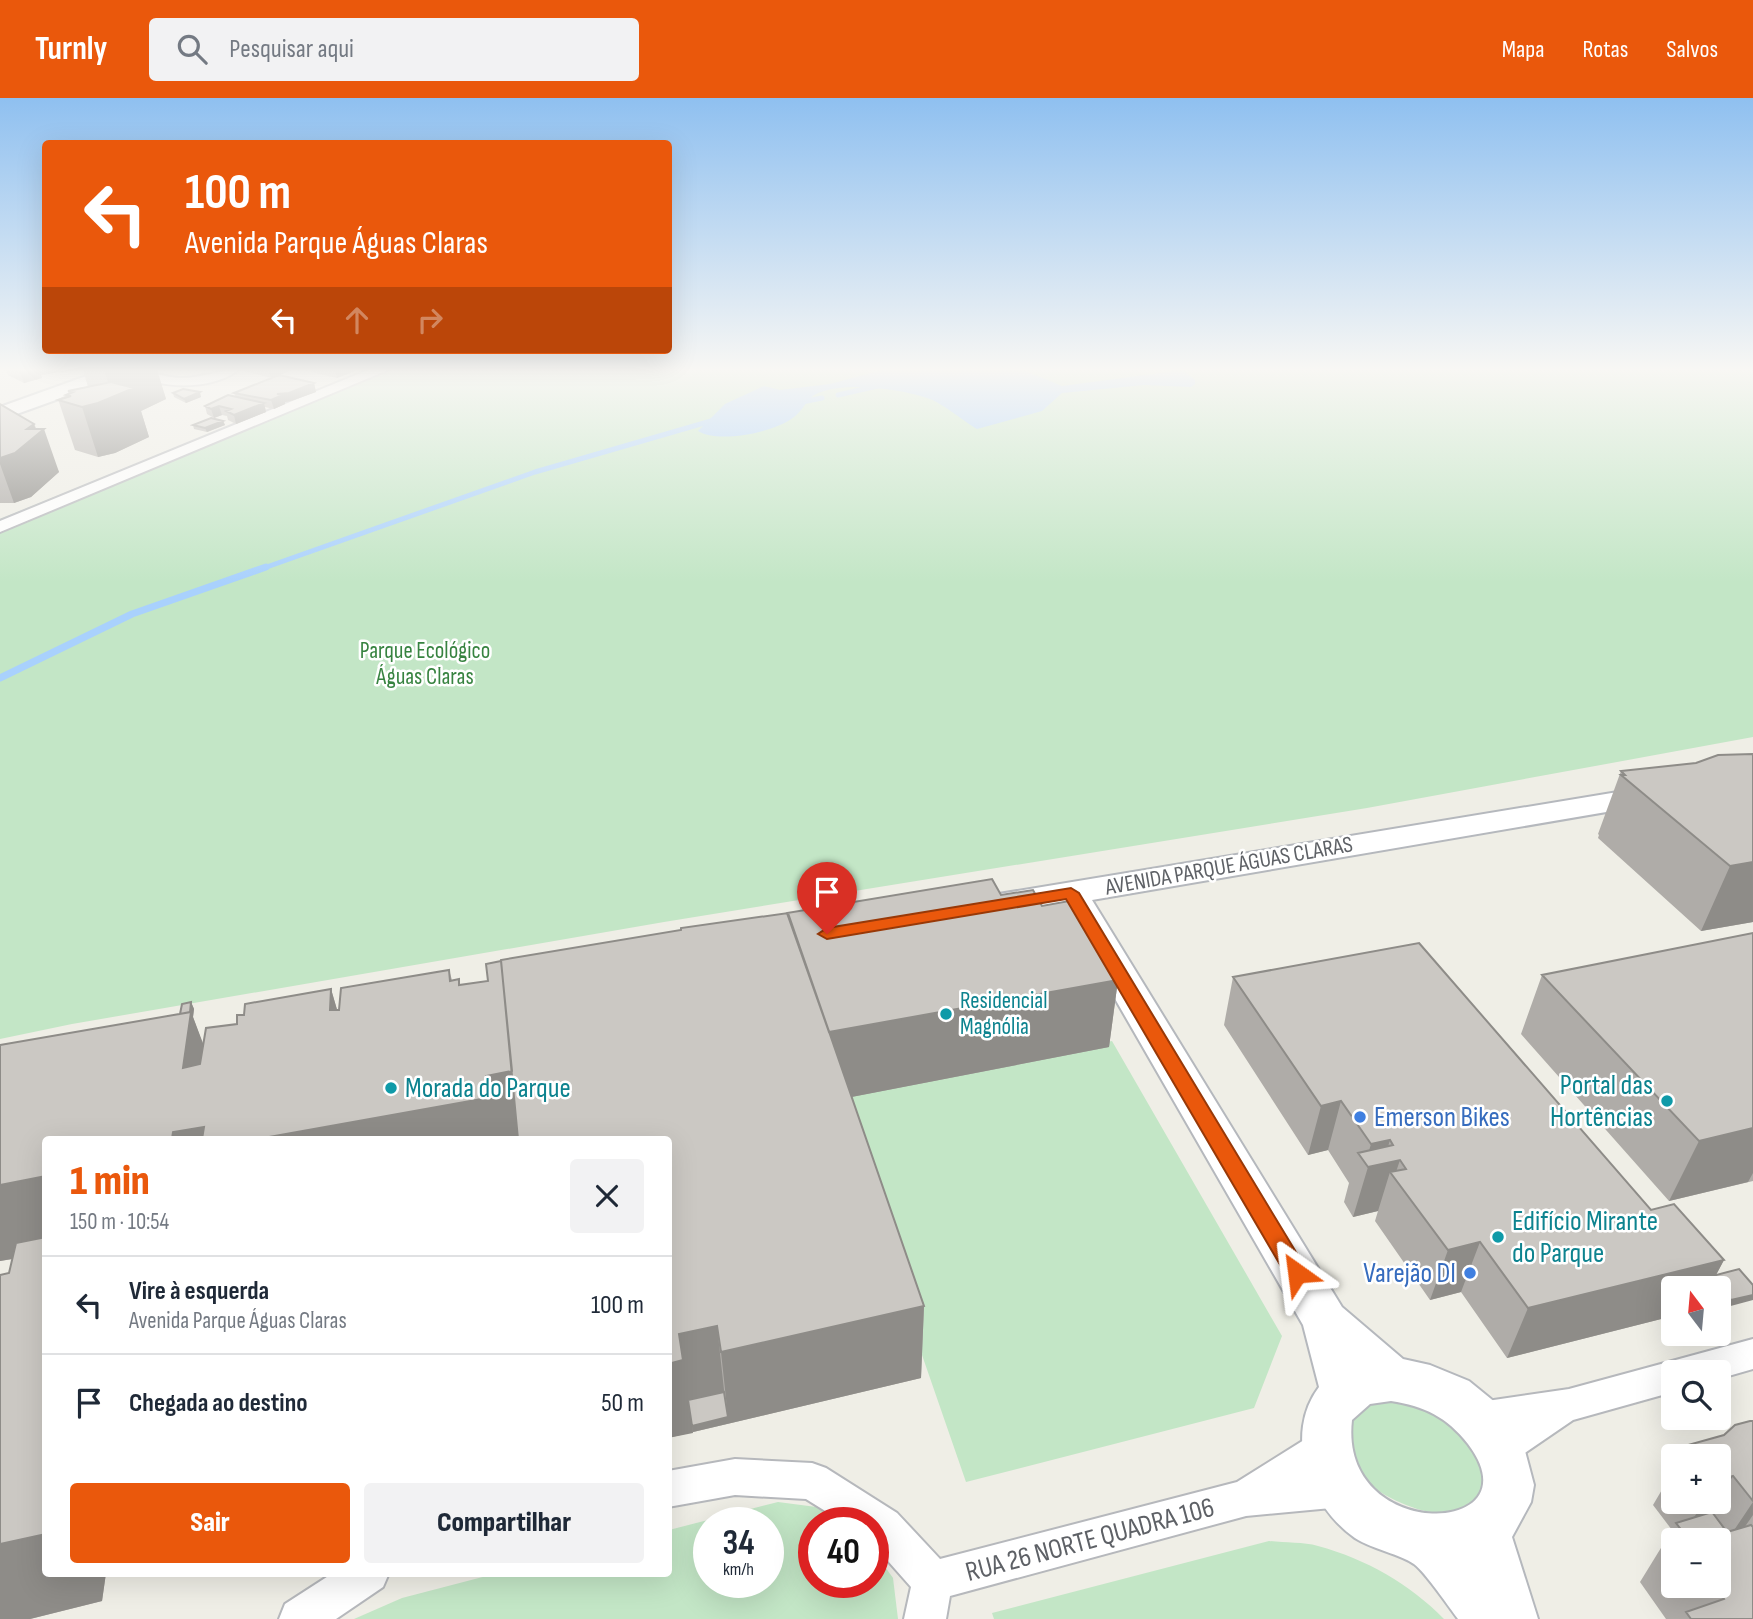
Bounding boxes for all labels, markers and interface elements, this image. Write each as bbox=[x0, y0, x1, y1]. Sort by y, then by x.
search box bbox=[149, 18, 639, 81]
text: Turnly bbox=[35, 29, 107, 69]
icon: search bbox=[173, 30, 211, 68]
text: Pesquisar aqui bbox=[229, 34, 354, 65]
text: Mapa bbox=[1502, 35, 1545, 64]
text: Rotas bbox=[1583, 35, 1628, 64]
text: Salvos bbox=[1666, 35, 1718, 64]
text: 100 m bbox=[185, 164, 291, 223]
icon: left bbox=[70, 168, 161, 259]
text: Avenida Parque Águas Claras bbox=[185, 224, 488, 263]
icon: left bbox=[265, 301, 303, 339]
icon: ahead bbox=[338, 301, 376, 339]
icon: right bbox=[411, 301, 449, 339]
park label: Parque Ecológico Águas Claras bbox=[360, 637, 490, 691]
street label: AVENIDA PARQUE ÁGUAS CLARAS bbox=[1102, 830, 1355, 902]
pin bbox=[797, 862, 857, 934]
icon: arrive bbox=[808, 873, 846, 911]
place label: Residencial Magnólia bbox=[960, 987, 1047, 1041]
marker: Residencial Magnólia bbox=[938, 1006, 954, 1022]
place label: Portal das Hortências bbox=[1550, 1069, 1653, 1134]
place label: Morada do Parque bbox=[405, 1072, 571, 1105]
marker: Morada do Parque bbox=[383, 1080, 399, 1096]
marker: Portal das Hortências bbox=[1659, 1093, 1675, 1109]
place label: Emerson Bikes bbox=[1374, 1101, 1510, 1134]
marker: Emerson Bikes bbox=[1352, 1109, 1368, 1125]
text: 1 min bbox=[70, 1156, 150, 1207]
button: close bbox=[570, 1159, 644, 1233]
place label: Edifício Mirante do Parque bbox=[1512, 1205, 1658, 1270]
text: 150 m · 10:54 bbox=[70, 1208, 169, 1236]
marker: Edifício Mirante do Parque bbox=[1490, 1229, 1506, 1245]
position arrow bbox=[1260, 1236, 1334, 1310]
place label: Varejão DI bbox=[1363, 1257, 1456, 1290]
marker: Varejão DI bbox=[1462, 1265, 1478, 1281]
text: Vire à esquerda bbox=[129, 1276, 269, 1307]
north arrow bbox=[1661, 1276, 1731, 1346]
map controls bbox=[1661, 1276, 1731, 1598]
icon: left bbox=[70, 1286, 108, 1324]
text: 100 m bbox=[591, 1290, 644, 1321]
text: Avenida Parque Águas Claras bbox=[129, 1307, 347, 1335]
button: search bbox=[1661, 1360, 1731, 1430]
icon: arrive bbox=[70, 1384, 108, 1422]
text: Chegada ao destino bbox=[129, 1388, 308, 1419]
text: 50 m bbox=[601, 1388, 644, 1419]
button: + bbox=[1661, 1444, 1731, 1514]
button: Sair bbox=[70, 1483, 350, 1563]
button: Compartilhar bbox=[364, 1483, 644, 1563]
street label: RUA 26 NORTE QUADRA 106 bbox=[962, 1491, 1218, 1589]
speed limit sign: 40 bbox=[798, 1507, 889, 1598]
text: 34 bbox=[723, 1522, 755, 1565]
button: − bbox=[1661, 1528, 1731, 1598]
text: km/h bbox=[723, 1559, 754, 1580]

